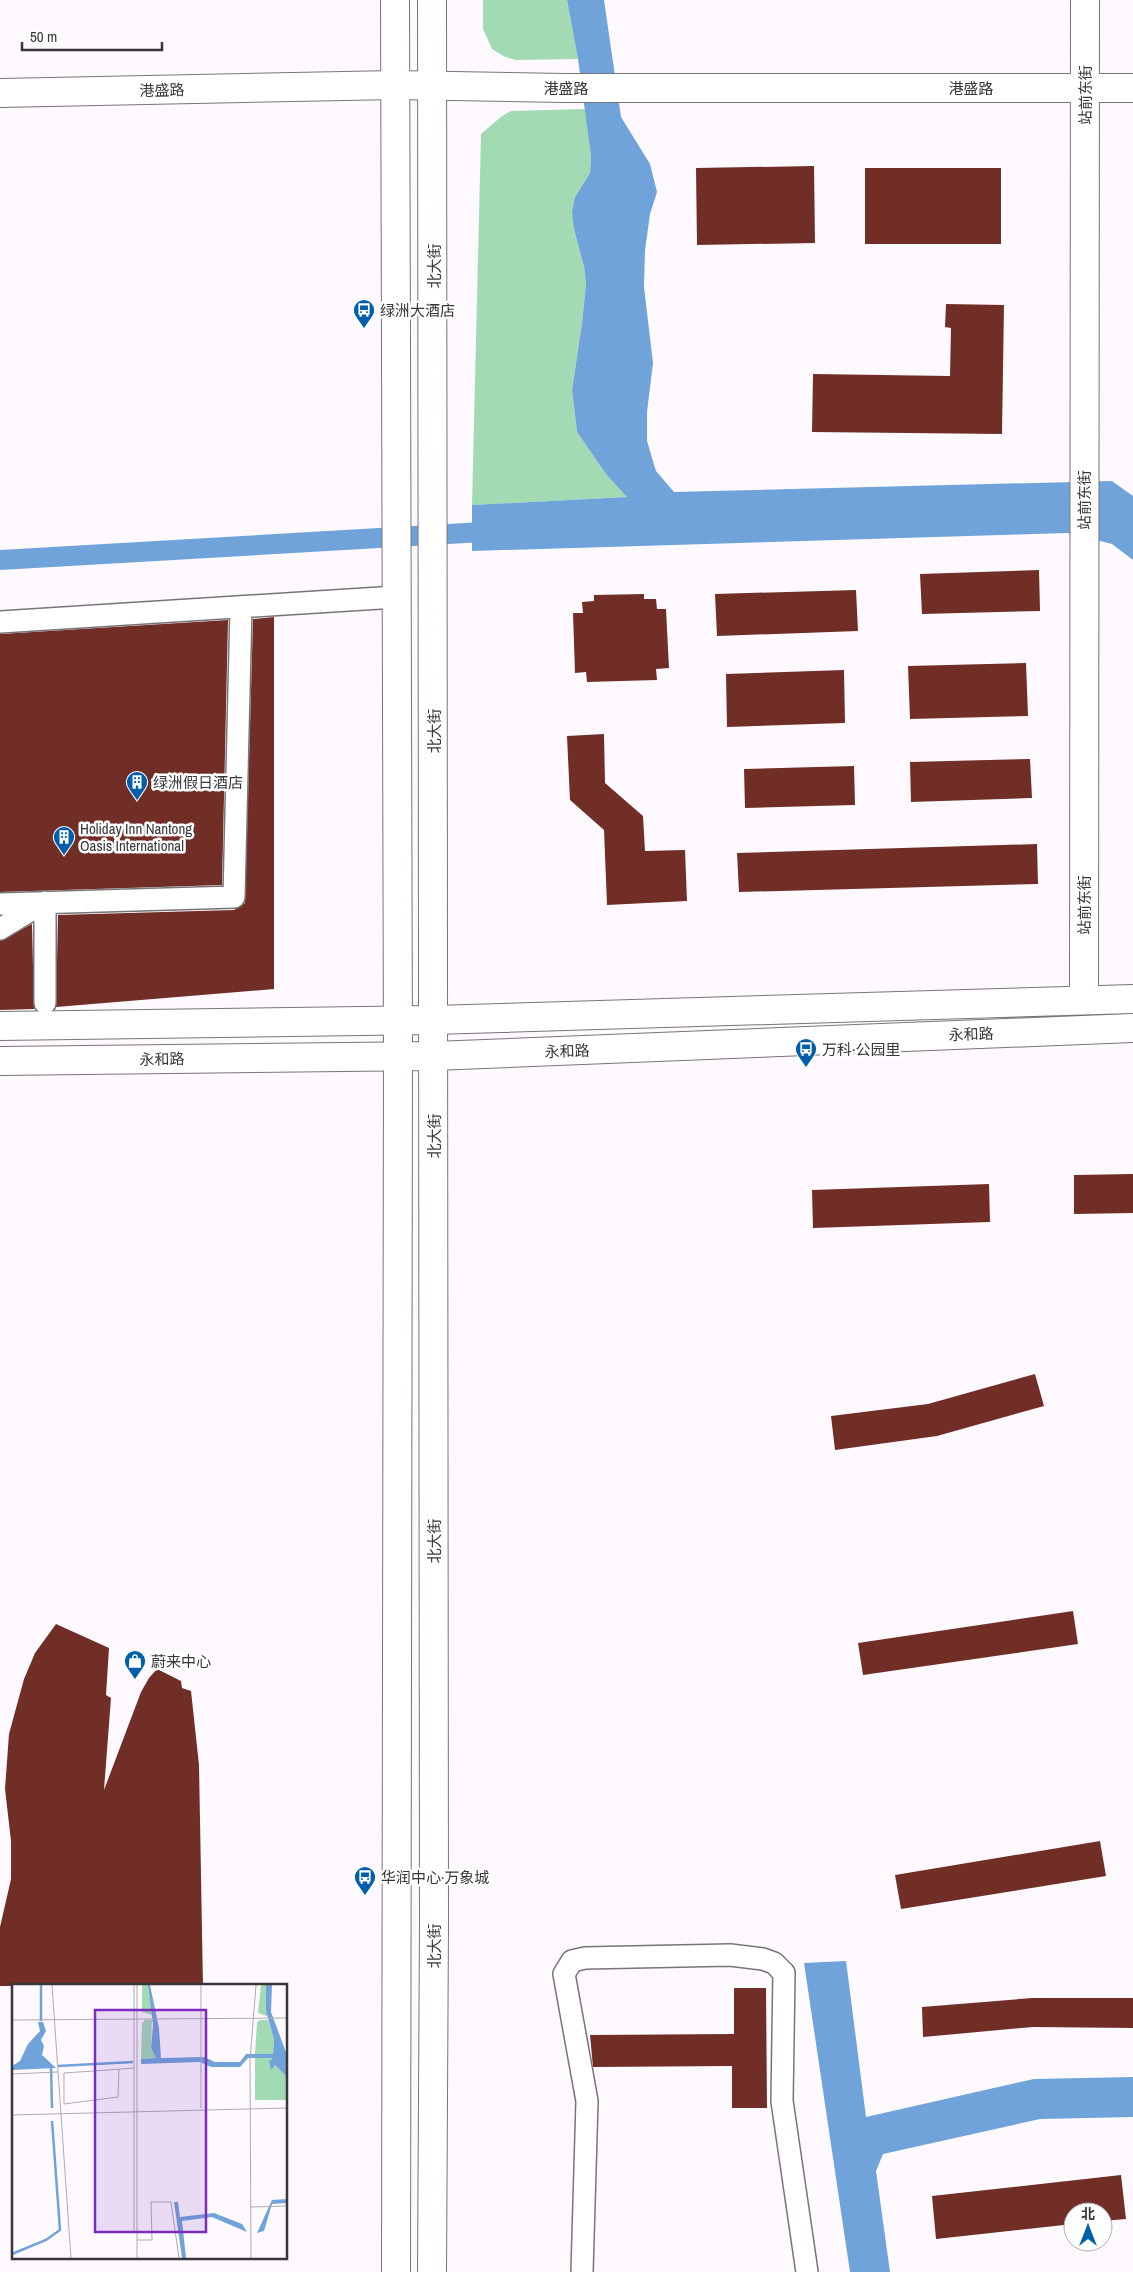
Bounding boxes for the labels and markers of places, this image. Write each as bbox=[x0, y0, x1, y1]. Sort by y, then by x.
bus stop icon: 绿洲大酒店 bbox=[352, 298, 376, 329]
place label: 绿洲大酒店 bbox=[380, 300, 455, 321]
building icon: 绿洲假日酒店 bbox=[125, 770, 149, 801]
place label: 绿洲假日酒店 bbox=[153, 772, 243, 793]
place label: Holiday Inn Nantong Oasis International bbox=[80, 818, 192, 856]
building icon: Holiday Inn Nantong Oasis International bbox=[52, 825, 76, 856]
bus stop icon: 万科·公园里 bbox=[794, 1037, 818, 1068]
place label: 万科·公园里 bbox=[822, 1039, 900, 1060]
shop icon: 蔚来中心 bbox=[123, 1649, 147, 1680]
place label: 蔚来中心 bbox=[151, 1651, 211, 1672]
bus stop icon: 华润中心·万象城 bbox=[353, 1865, 377, 1896]
place label: 华润中心·万象城 bbox=[381, 1867, 489, 1888]

